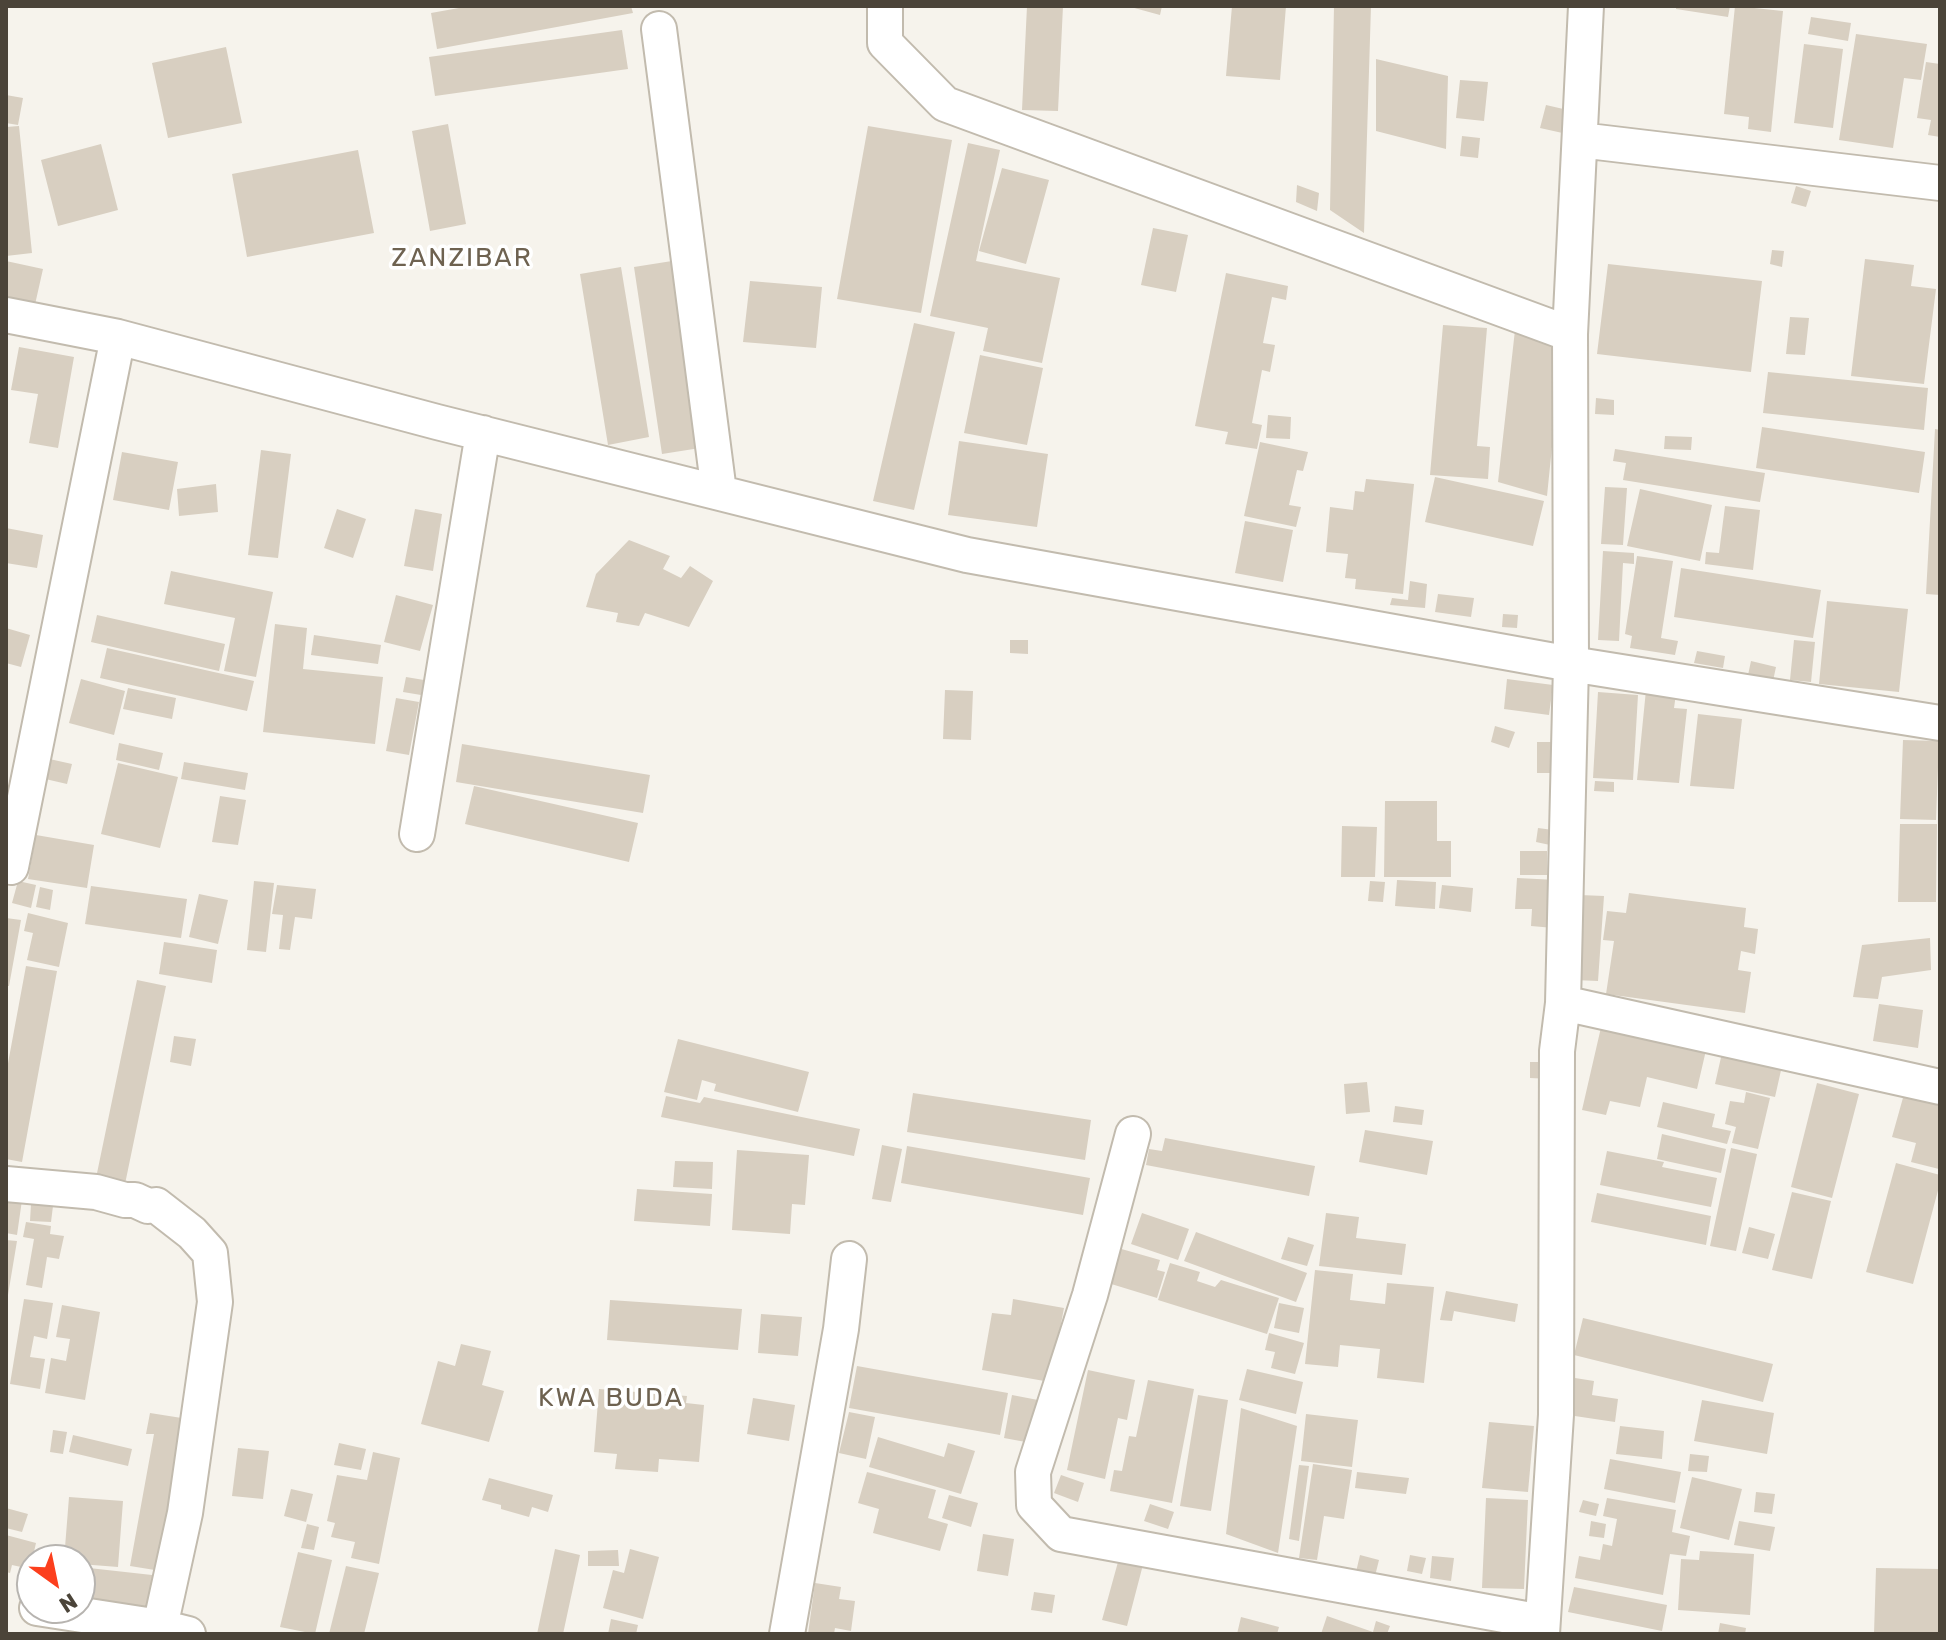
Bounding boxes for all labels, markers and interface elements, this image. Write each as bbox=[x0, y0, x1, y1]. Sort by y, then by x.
district label: ZANZIBAR bbox=[391, 242, 533, 274]
district label: KWA BUDA bbox=[538, 1382, 684, 1414]
north arrow bbox=[16, 1544, 96, 1624]
text: N bbox=[54, 1587, 82, 1618]

